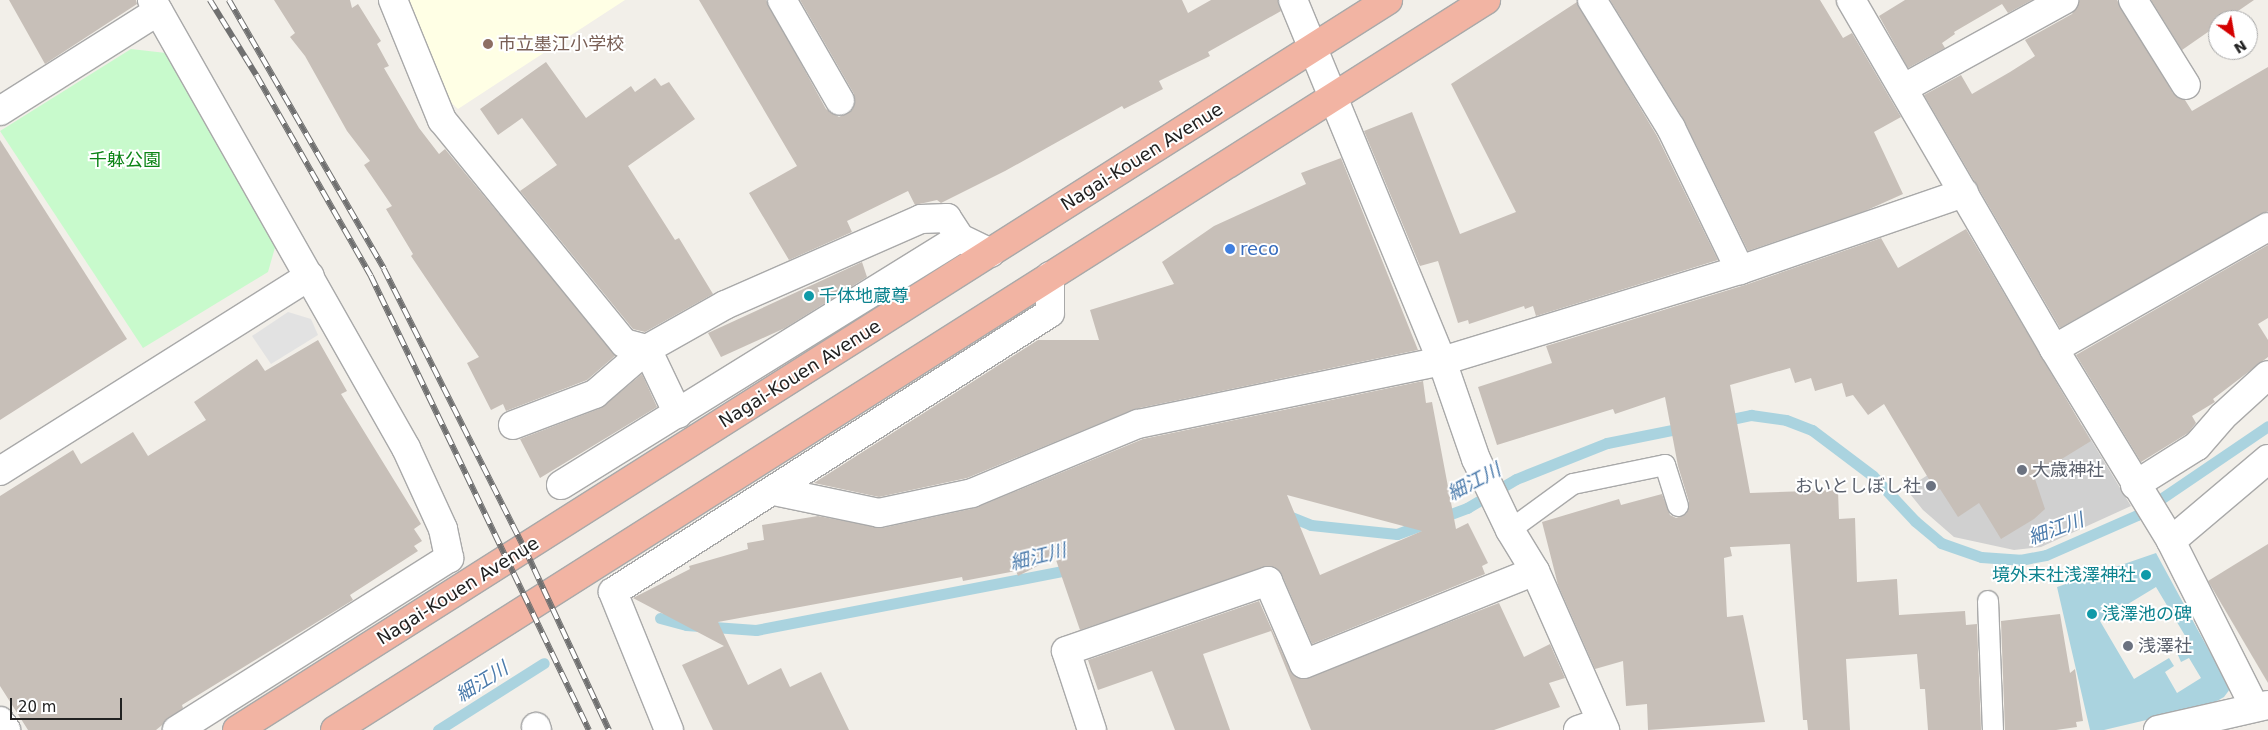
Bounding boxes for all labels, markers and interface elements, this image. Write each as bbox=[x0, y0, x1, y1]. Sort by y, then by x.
north arrow bbox=[2208, 10, 2258, 60]
place label: 市立墨江小学校 bbox=[498, 33, 624, 55]
text: N bbox=[2231, 37, 2250, 57]
marker: 市立墨江小学校 bbox=[482, 38, 494, 50]
street label: Nagai-Kouen Avenue bbox=[1057, 98, 1227, 216]
park label: 千躰公園 bbox=[89, 149, 161, 171]
place label: reco bbox=[1240, 238, 1279, 260]
marker: reco bbox=[1224, 243, 1236, 255]
place label: 千体地蔵尊 bbox=[819, 285, 909, 307]
marker: 千体地蔵尊 bbox=[803, 290, 815, 302]
street label: Nagai-Kouen Avenue bbox=[715, 315, 885, 433]
water label: 細江川 bbox=[1443, 459, 1505, 505]
place label: 大歳神社 bbox=[2032, 459, 2104, 481]
marker: 大歳神社 bbox=[2016, 464, 2028, 476]
place label: おいとしぼし社 bbox=[1795, 475, 1921, 497]
marker: おいとしぼし社 bbox=[1925, 480, 1937, 492]
water label: 細江川 bbox=[2025, 509, 2087, 549]
street label: Nagai-Kouen Avenue bbox=[373, 532, 543, 650]
water label: 細江川 bbox=[1008, 539, 1068, 575]
place label: 境外末社浅澤神社 bbox=[1992, 564, 2136, 586]
marker: 境外末社浅澤神社 bbox=[2140, 569, 2152, 581]
place label: 浅澤池の碑 bbox=[2102, 603, 2192, 625]
marker: 浅澤池の碑 bbox=[2086, 608, 2098, 620]
place label: 浅澤社 bbox=[2138, 635, 2192, 657]
marker: 浅澤社 bbox=[2122, 640, 2134, 652]
water label: 細江川 bbox=[452, 657, 512, 707]
scale bar bbox=[12, 688, 125, 720]
text: 20 m bbox=[18, 698, 56, 716]

